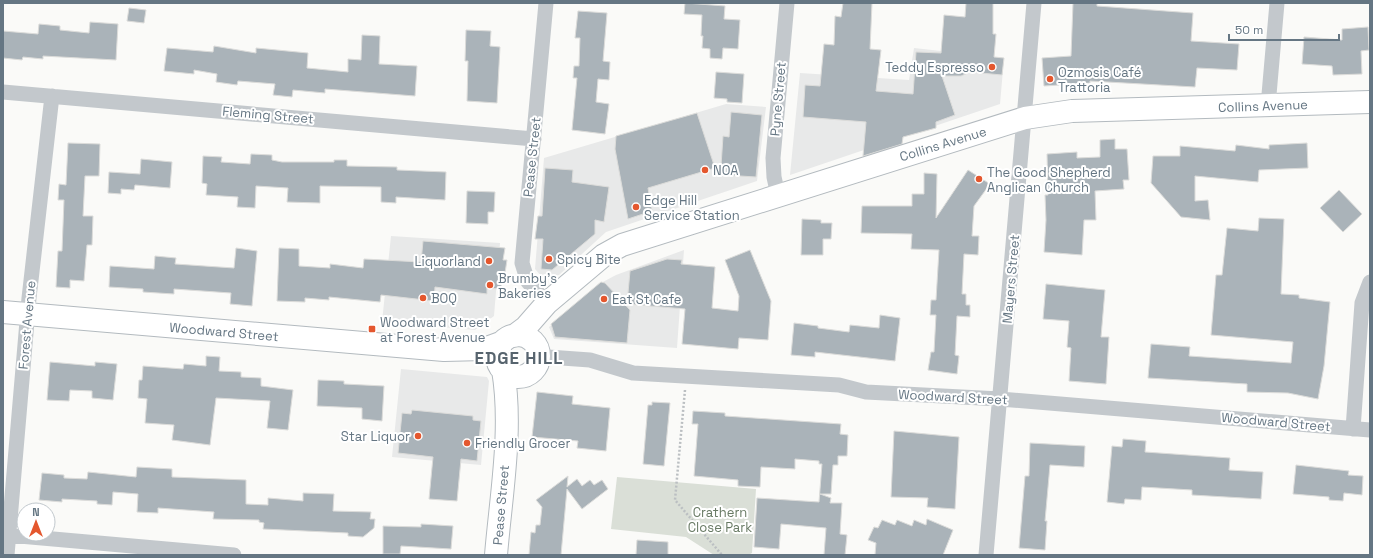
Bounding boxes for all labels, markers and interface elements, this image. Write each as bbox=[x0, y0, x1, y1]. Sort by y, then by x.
scale bar bbox=[1229, 16, 1339, 42]
text: 50 m bbox=[1235, 22, 1263, 38]
place label: Teddy Espresso bbox=[885, 59, 984, 76]
street label: Pyne Street bbox=[766, 61, 790, 137]
marker: Teddy Espresso bbox=[987, 62, 997, 72]
place label: Ozmosis Café Trattoria bbox=[1058, 64, 1141, 96]
marker: Ozmosis Café Trattoria bbox=[1045, 74, 1055, 84]
street label: Collins Avenue bbox=[1218, 96, 1308, 116]
street label: Fleming Street bbox=[222, 103, 314, 127]
street label: Pease Street bbox=[519, 116, 545, 198]
street label: Collins Avenue bbox=[898, 123, 988, 165]
place label: NOA bbox=[713, 162, 738, 179]
place label: The Good Shepherd Anglican Church bbox=[987, 164, 1111, 196]
marker: NOA bbox=[700, 165, 710, 175]
marker: The Good Shepherd Anglican Church bbox=[974, 174, 984, 184]
place label: Edge Hill Service Station bbox=[644, 192, 740, 224]
marker: Edge Hill Service Station bbox=[631, 202, 641, 212]
street label: Mayers Street bbox=[999, 234, 1023, 324]
place label: Spicy Bite bbox=[557, 251, 621, 268]
place label: Liquorland bbox=[414, 253, 481, 270]
marker: Spicy Bite bbox=[544, 254, 554, 264]
marker: Liquorland bbox=[484, 256, 494, 266]
place label: Brumby's Bakeries bbox=[498, 270, 557, 302]
street label: Forest Avenue bbox=[15, 280, 39, 370]
marker: Brumby's Bakeries bbox=[485, 280, 495, 290]
place label: BOQ bbox=[431, 290, 457, 307]
place label: Eat St Cafe bbox=[612, 291, 682, 308]
marker: BOQ bbox=[418, 293, 428, 303]
marker: Eat St Cafe bbox=[599, 294, 609, 304]
place label: Woodward Street at Forest Avenue bbox=[380, 314, 490, 346]
street label: Woodward Street bbox=[169, 319, 279, 345]
marker: Woodward Street at Forest Avenue bbox=[367, 324, 377, 334]
district label: EDGE HILL bbox=[475, 347, 563, 369]
street label: Woodward Street bbox=[898, 386, 1008, 408]
street label: Woodward Street bbox=[1221, 409, 1331, 435]
place label: Star Liquor bbox=[341, 428, 410, 445]
marker: Star Liquor bbox=[413, 431, 423, 441]
place label: Friendly Grocer bbox=[475, 435, 570, 452]
marker: Friendly Grocer bbox=[462, 438, 472, 448]
street label: Pease Street bbox=[489, 464, 513, 546]
north arrow bbox=[16, 502, 56, 542]
park label: Crathern Close Park bbox=[688, 504, 752, 536]
text: N bbox=[32, 505, 40, 519]

